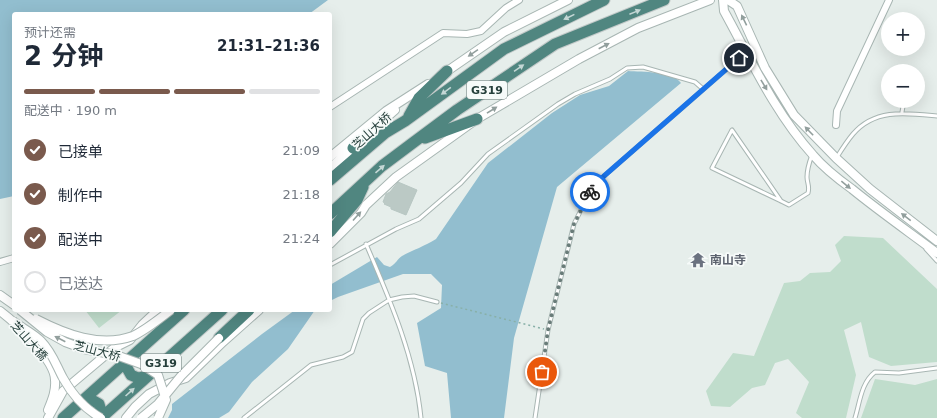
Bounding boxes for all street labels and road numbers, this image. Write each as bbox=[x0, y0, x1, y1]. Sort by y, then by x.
road number: G319 bbox=[467, 81, 507, 99]
street label: 芝山大桥 bbox=[349, 110, 395, 152]
street label: 芝山大橋 bbox=[8, 318, 50, 364]
street label: 芝山大桥 bbox=[72, 338, 122, 364]
road number: G319 bbox=[141, 354, 181, 372]

